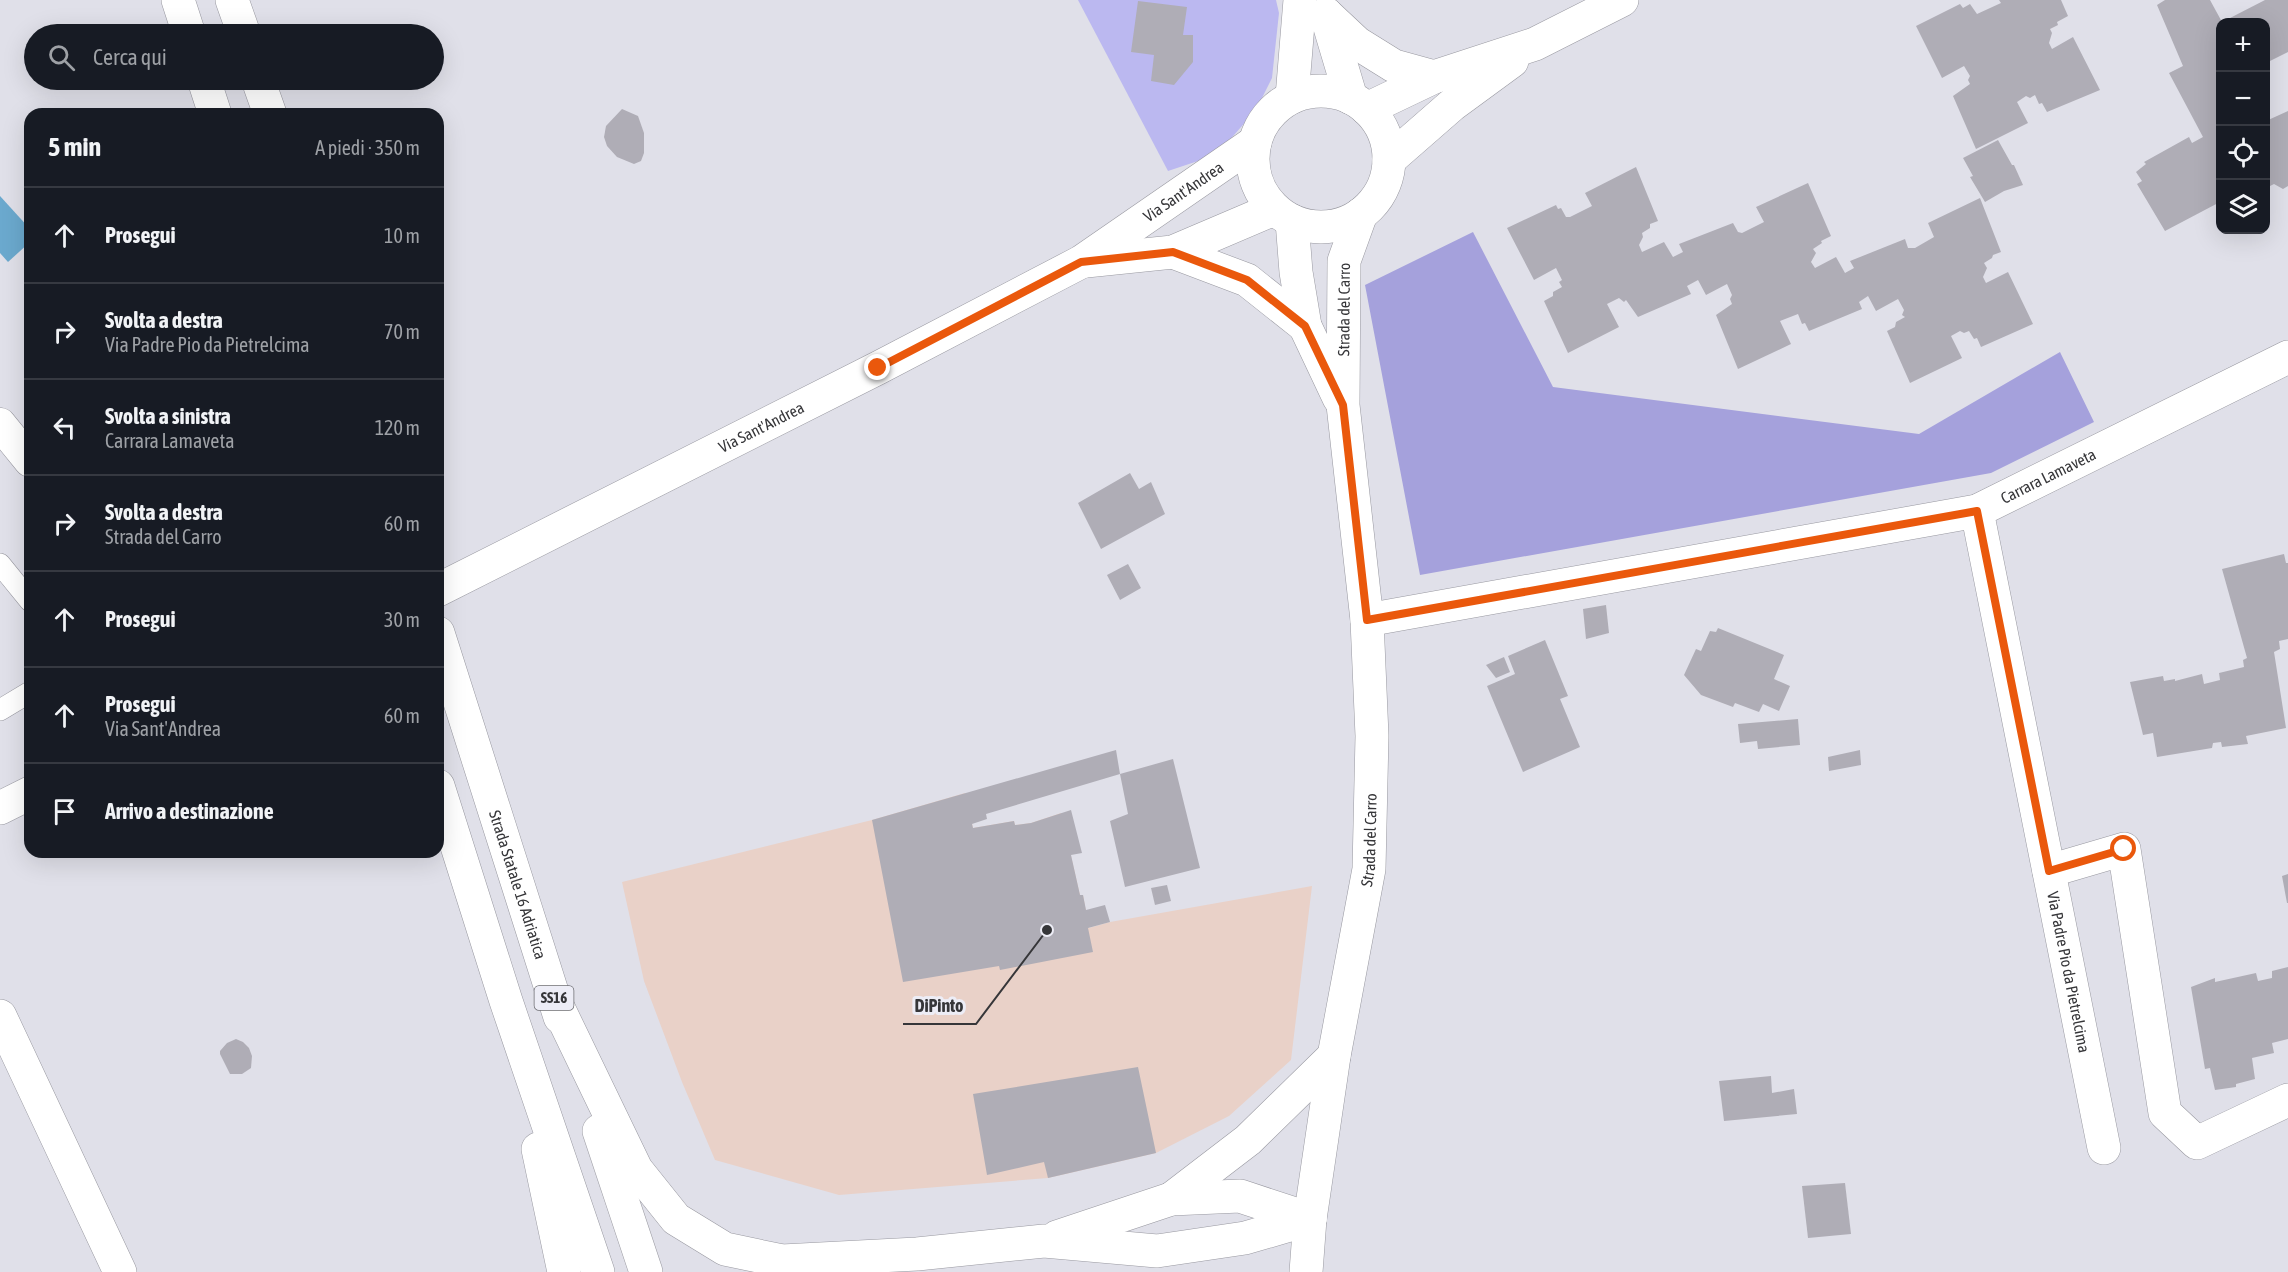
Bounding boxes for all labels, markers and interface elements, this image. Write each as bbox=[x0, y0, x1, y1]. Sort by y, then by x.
map controls bbox=[2216, 18, 2270, 234]
button: + bbox=[2216, 18, 2270, 72]
search box bbox=[24, 24, 444, 90]
icon: search bbox=[45, 41, 78, 74]
text: Cerca qui bbox=[93, 44, 167, 70]
button: − bbox=[2216, 72, 2270, 126]
button: locate bbox=[2216, 126, 2270, 180]
text: 5 min bbox=[48, 132, 101, 162]
text: A piedi · 350 m bbox=[315, 136, 420, 159]
street label: Via Sant'Andrea bbox=[1140, 158, 1227, 225]
button: layers bbox=[2216, 180, 2270, 234]
icon: ahead bbox=[48, 219, 81, 252]
text: Prosegui bbox=[105, 222, 176, 248]
text: 10 m bbox=[384, 224, 420, 247]
street label: Strada del Carro bbox=[1334, 263, 1353, 356]
text: Svolta a destra bbox=[105, 307, 223, 333]
icon: right bbox=[48, 315, 81, 348]
text: 70 m bbox=[384, 320, 420, 343]
text: Via Padre Pio da Pietrelcima bbox=[105, 333, 310, 356]
route end bbox=[864, 354, 890, 380]
street label: Via Sant'Andrea bbox=[716, 398, 807, 456]
text: Svolta a sinistra bbox=[105, 403, 231, 429]
icon: left bbox=[48, 411, 81, 444]
text: 120 m bbox=[375, 416, 420, 439]
text: Carrara Lamaveta bbox=[105, 429, 234, 452]
street label: Carrara Lamaveta bbox=[1998, 445, 2099, 507]
text: Svolta a destra bbox=[105, 499, 223, 525]
icon: right bbox=[48, 507, 81, 540]
text: 60 m bbox=[384, 512, 420, 535]
text: Strada del Carro bbox=[105, 525, 222, 548]
icon: ahead bbox=[48, 603, 81, 636]
text: Prosegui bbox=[105, 606, 176, 632]
text: 30 m bbox=[384, 608, 420, 631]
text: Prosegui bbox=[105, 691, 176, 717]
icon: ahead bbox=[48, 699, 81, 732]
text: 60 m bbox=[384, 704, 420, 727]
text: Via Sant'Andrea bbox=[105, 717, 221, 740]
street label: Strada del Carro bbox=[1357, 793, 1380, 888]
icon: arrive bbox=[48, 795, 81, 828]
text: Arrivo a destinazione bbox=[105, 798, 274, 824]
street label: Strada Statale 16 Adriatica bbox=[486, 808, 550, 961]
route start bbox=[2110, 835, 2136, 861]
street label: Via Padre Pio da Pietrelcima bbox=[2044, 890, 2094, 1054]
road number: SS16 bbox=[534, 986, 574, 1010]
callout: DiPinto bbox=[903, 988, 976, 1024]
text: DiPinto bbox=[914, 995, 964, 1016]

